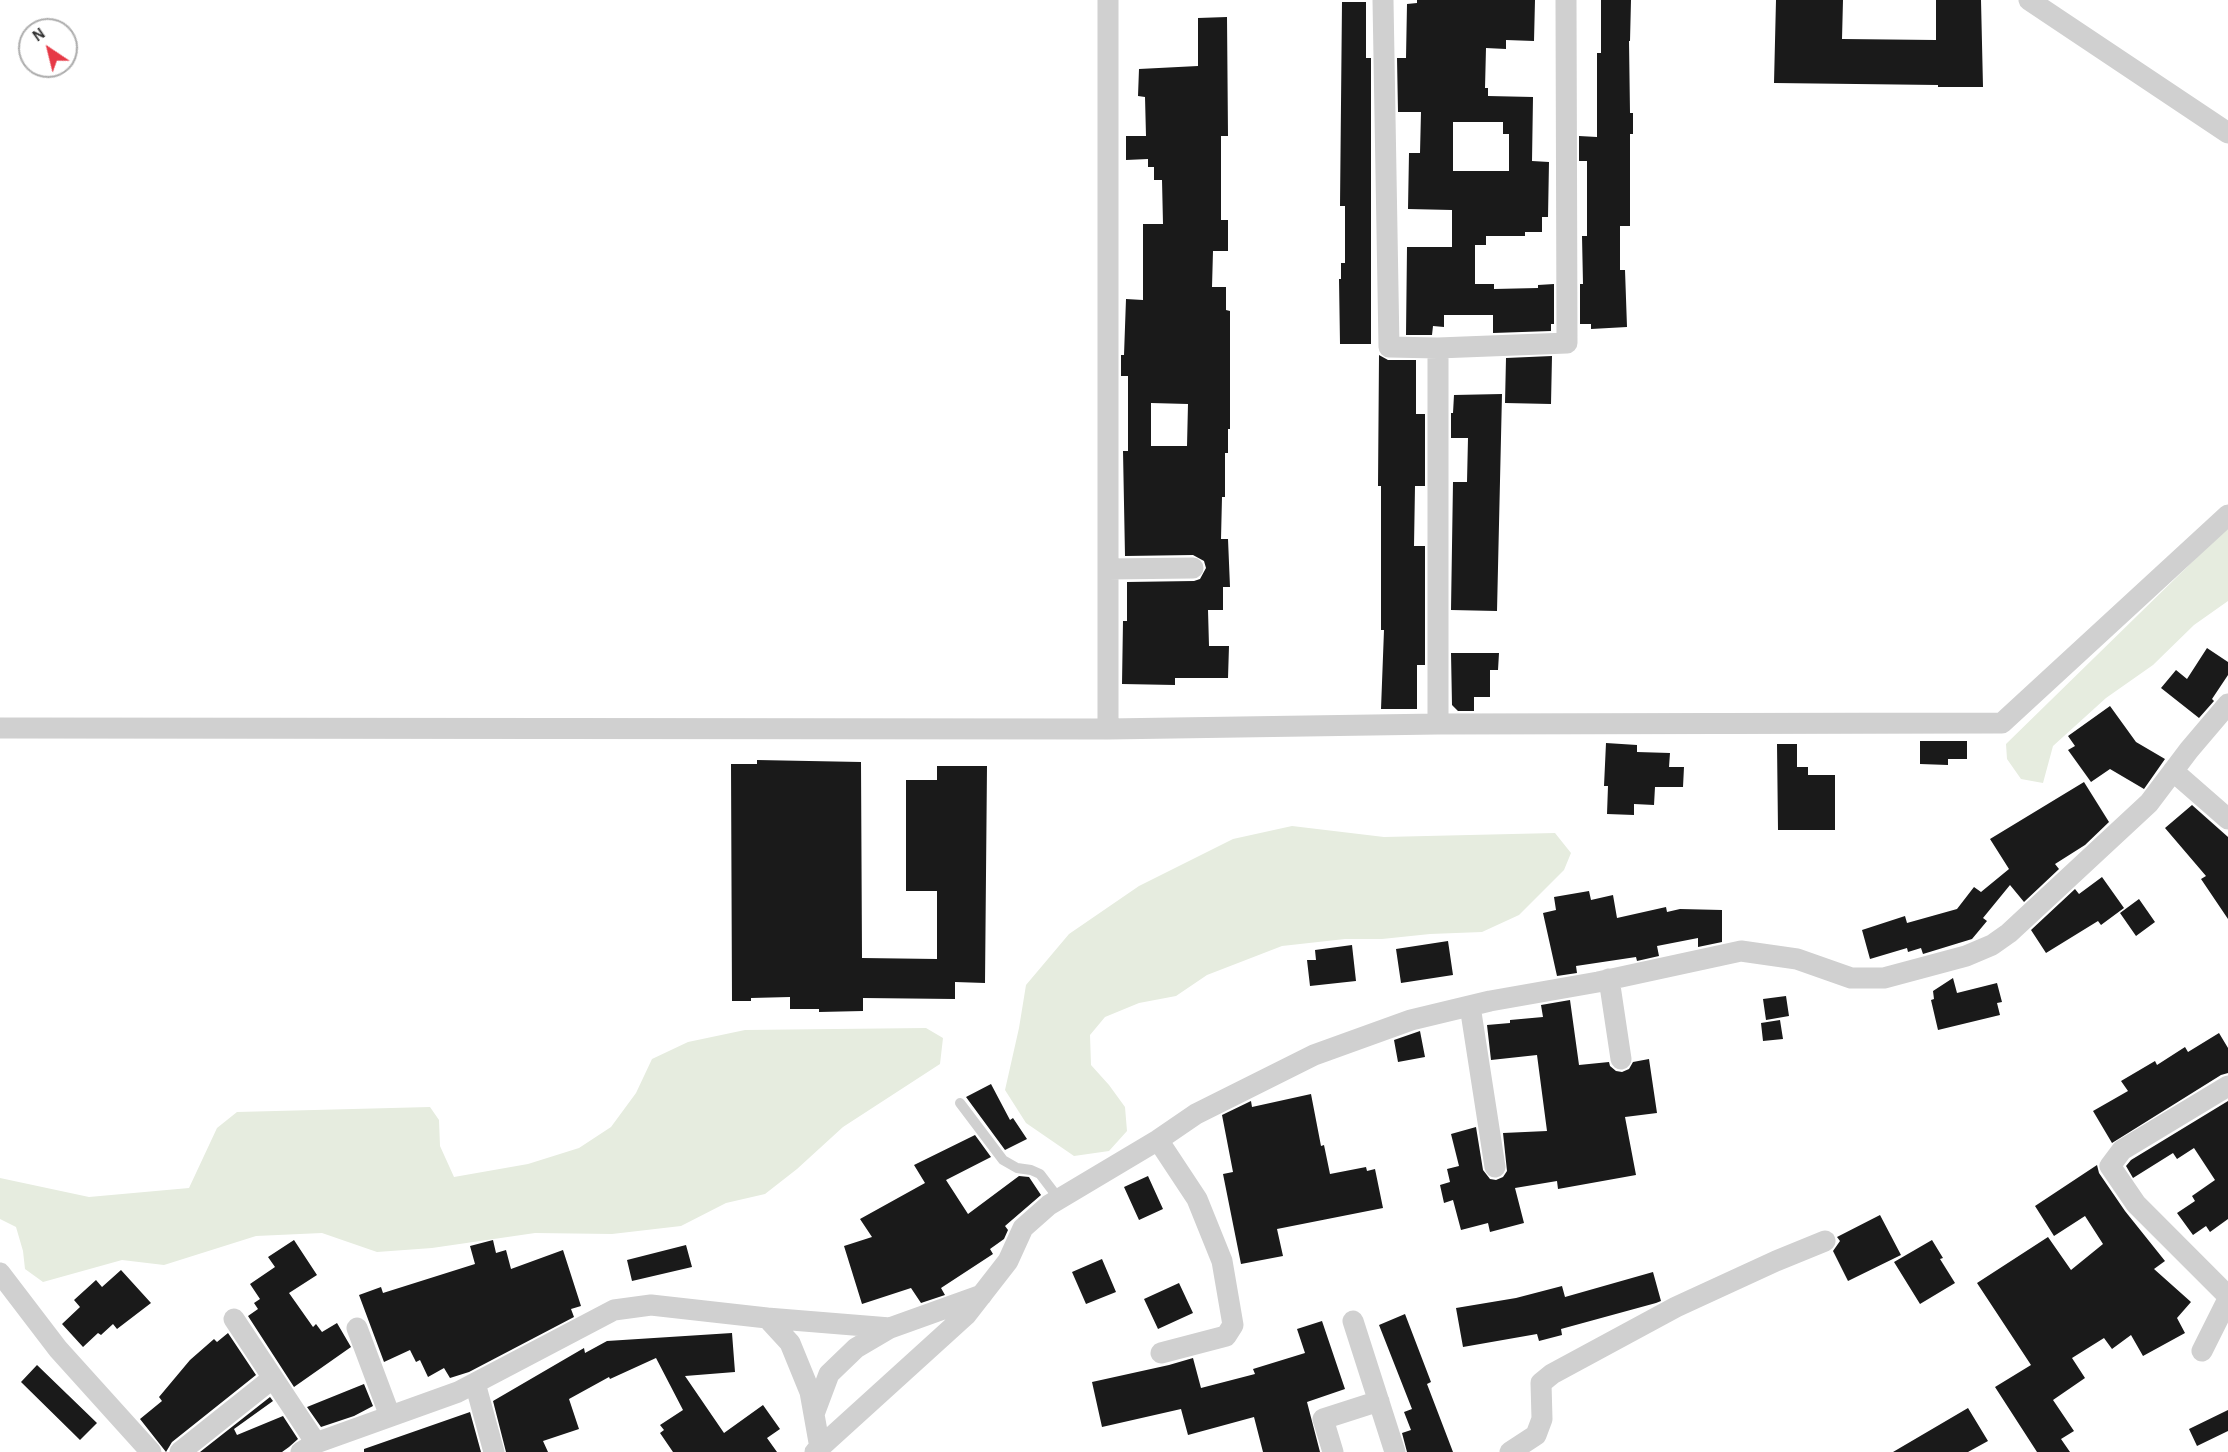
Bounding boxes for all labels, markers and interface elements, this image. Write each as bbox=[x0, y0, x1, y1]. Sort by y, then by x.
north arrow bbox=[18, 18, 78, 78]
text: N bbox=[30, 25, 48, 45]

